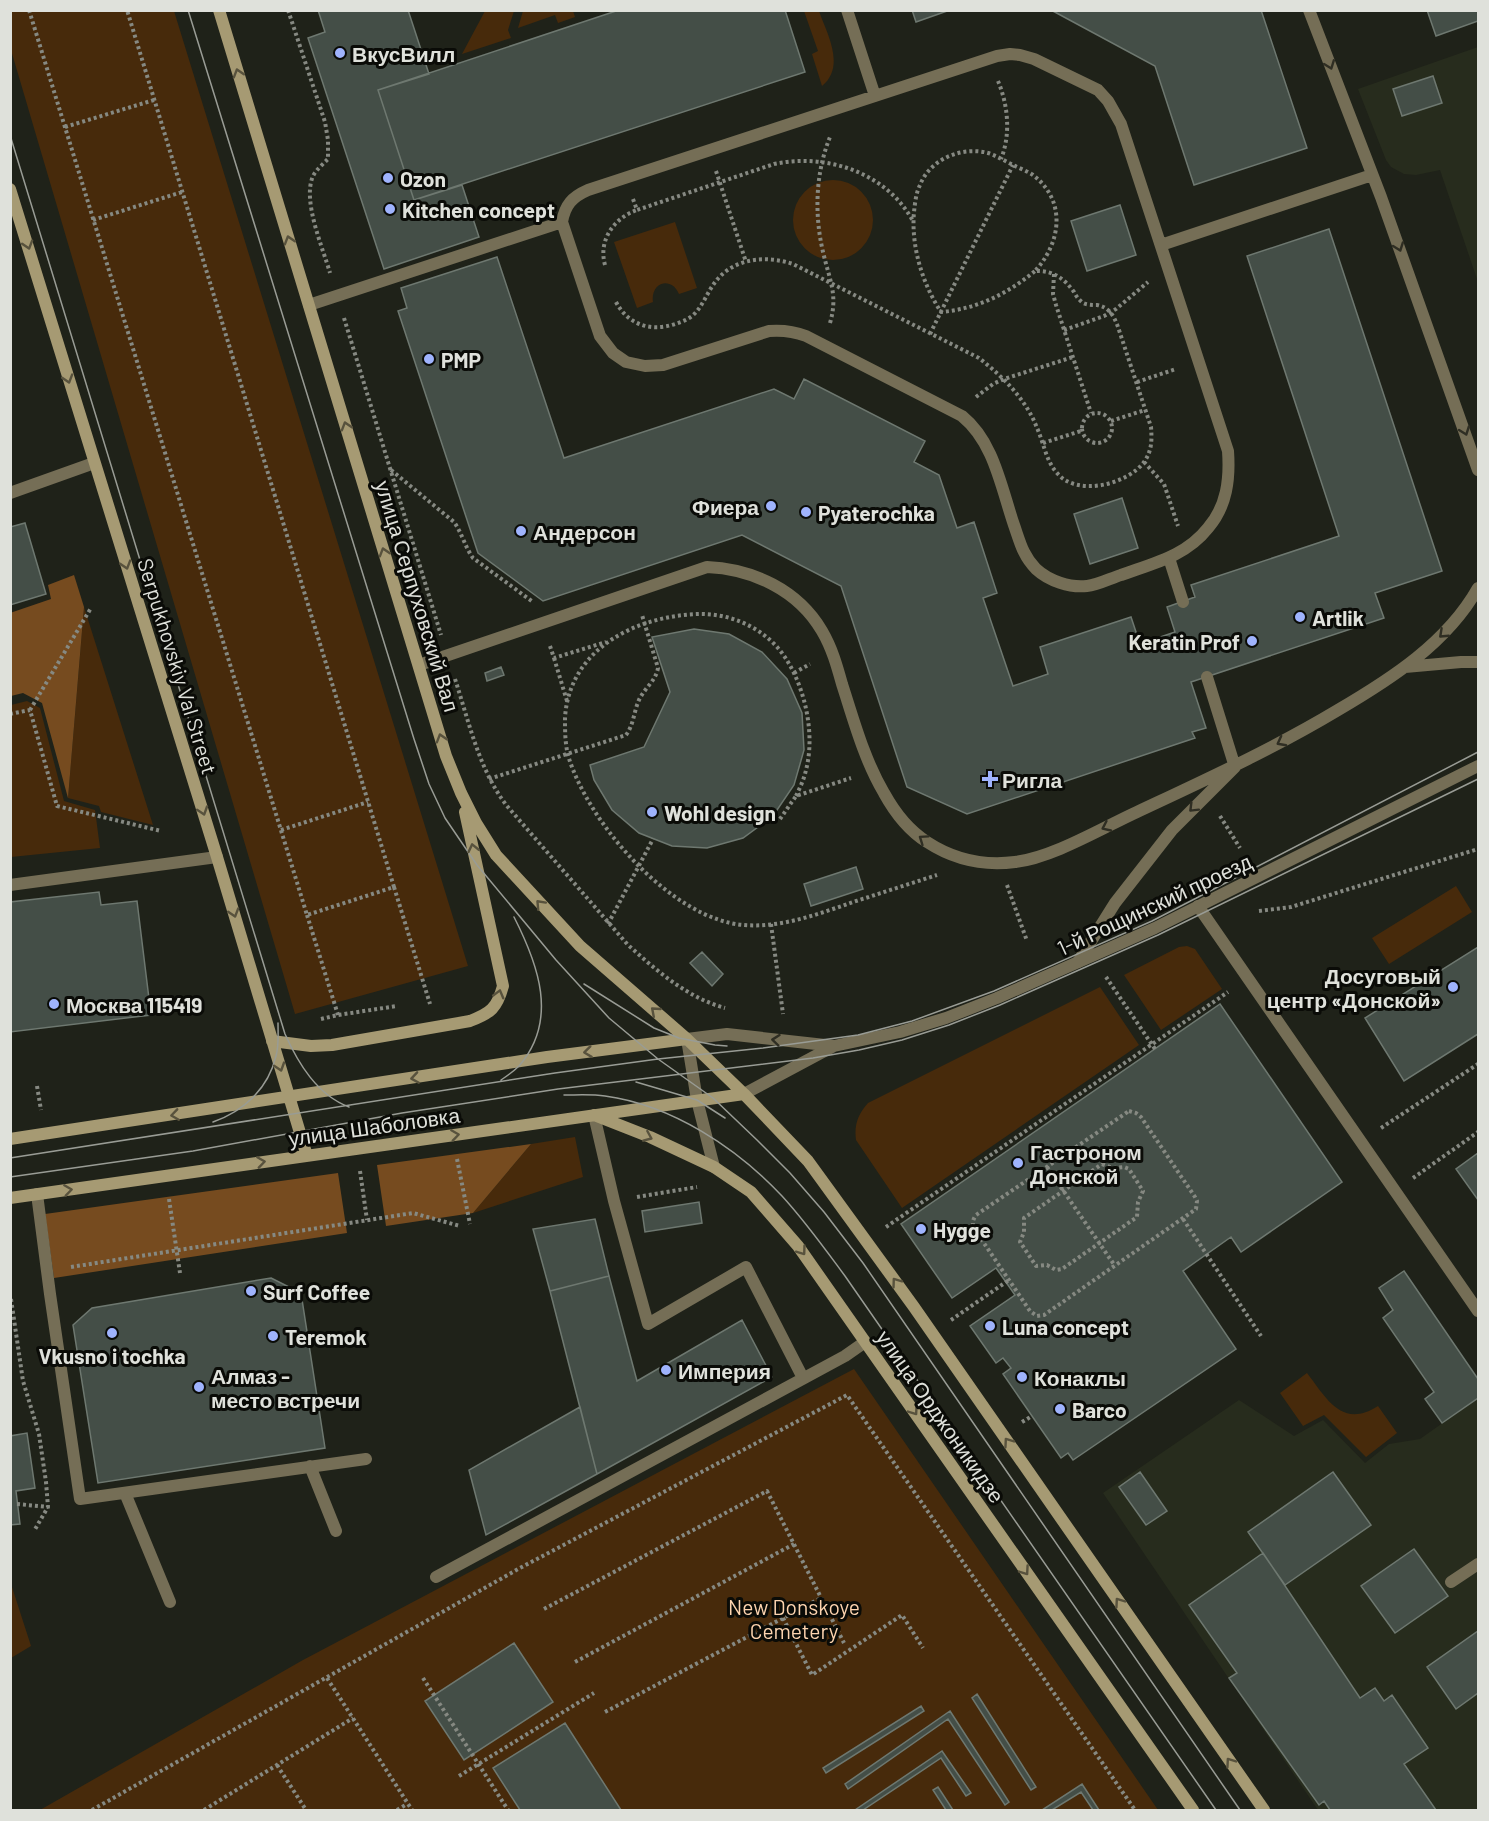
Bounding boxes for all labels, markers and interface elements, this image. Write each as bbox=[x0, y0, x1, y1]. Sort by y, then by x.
place label: ВкусВилл bbox=[352, 41, 455, 66]
marker: ВкусВилл bbox=[333, 46, 347, 60]
one-way arrow bbox=[1323, 59, 1336, 70]
one-way arrow bbox=[233, 68, 245, 79]
place label: Ozon bbox=[400, 166, 446, 191]
marker: Ozon bbox=[381, 171, 395, 185]
place label: Kitchen concept bbox=[402, 197, 555, 222]
marker: Kitchen concept bbox=[383, 202, 397, 216]
one-way arrow bbox=[284, 235, 296, 246]
one-way arrow bbox=[21, 239, 33, 250]
one-way arrow bbox=[1392, 242, 1405, 252]
place label: PMP bbox=[441, 347, 481, 372]
marker: PMP bbox=[422, 352, 436, 366]
one-way arrow bbox=[61, 373, 73, 383]
one-way arrow bbox=[341, 421, 353, 432]
one-way arrow bbox=[1457, 425, 1470, 436]
street label: улица Серпуховский Вал bbox=[371, 477, 465, 715]
place label: Фиера bbox=[692, 494, 759, 519]
marker: Фиера bbox=[764, 499, 778, 513]
place label: Pyaterochka bbox=[818, 500, 935, 525]
marker: Pyaterochka bbox=[799, 505, 813, 519]
place label: Андерсон bbox=[533, 519, 636, 544]
marker: Андерсон bbox=[514, 524, 528, 538]
one-way arrow bbox=[379, 547, 391, 558]
street label: Serpukhovskiy Val Street bbox=[133, 555, 223, 777]
one-way arrow bbox=[119, 559, 131, 570]
place label: Artlik bbox=[1312, 605, 1364, 630]
marker: Artlik bbox=[1293, 610, 1307, 624]
one-way arrow bbox=[1439, 627, 1449, 638]
place label: Keratin Prof bbox=[1129, 629, 1240, 654]
marker: Keratin Prof bbox=[1245, 634, 1259, 648]
one-way arrow bbox=[436, 733, 448, 744]
one-way arrow bbox=[1277, 735, 1288, 746]
place label: Ригла bbox=[1002, 767, 1062, 792]
marker: Ригла bbox=[983, 772, 997, 786]
place label: Wohl design bbox=[664, 800, 776, 825]
one-way arrow bbox=[1190, 801, 1200, 812]
one-way arrow bbox=[195, 805, 208, 816]
marker: Wohl design bbox=[645, 805, 659, 819]
one-way arrow bbox=[1101, 819, 1112, 831]
one-way arrow bbox=[919, 835, 930, 846]
one-way arrow bbox=[468, 843, 481, 853]
street label: 1-й Рощинский проезд bbox=[1053, 848, 1255, 960]
one-way arrow bbox=[536, 900, 547, 910]
one-way arrow bbox=[227, 907, 239, 918]
place label: Досуговый центр «Донской» bbox=[1267, 963, 1441, 1012]
marker: Досуговый центр «Донской» bbox=[1446, 980, 1460, 994]
one-way arrow bbox=[492, 989, 505, 999]
place label: Москва 115419 bbox=[66, 992, 202, 1017]
marker: Москва 115419 bbox=[47, 997, 61, 1011]
one-way arrow bbox=[651, 1007, 662, 1018]
one-way arrow bbox=[772, 1034, 781, 1047]
one-way arrow bbox=[583, 1045, 592, 1058]
one-way arrow bbox=[273, 1061, 285, 1072]
one-way arrow bbox=[410, 1071, 419, 1083]
street label: улица Шаболовка bbox=[287, 1102, 462, 1150]
one-way arrow bbox=[171, 1108, 180, 1120]
one-way arrow bbox=[450, 1129, 459, 1141]
one-way arrow bbox=[642, 1130, 653, 1142]
place label: Гастроном Донской bbox=[1030, 1139, 1142, 1188]
one-way arrow bbox=[257, 1156, 266, 1169]
marker: Гастроном Донской bbox=[1011, 1156, 1025, 1170]
one-way arrow bbox=[64, 1184, 73, 1196]
place label: Hygge bbox=[933, 1217, 991, 1242]
marker: Hygge bbox=[914, 1222, 928, 1236]
one-way arrow bbox=[795, 1245, 806, 1256]
one-way arrow bbox=[893, 1278, 904, 1289]
place label: Surf Coffee bbox=[263, 1279, 370, 1304]
marker: Surf Coffee bbox=[244, 1284, 258, 1298]
place label: Luna concept bbox=[1002, 1314, 1129, 1339]
marker: Luna concept bbox=[983, 1319, 997, 1333]
place label: Teremok bbox=[285, 1324, 367, 1349]
street label: улица Орджоникидзе bbox=[872, 1325, 1010, 1507]
marker: Vkusno i tochka bbox=[105, 1326, 119, 1340]
marker: Teremok bbox=[266, 1329, 280, 1343]
place label: Vkusno i tochka bbox=[38, 1343, 186, 1368]
place label: Империя bbox=[678, 1358, 771, 1383]
place label: Алмаз - место встречи bbox=[211, 1363, 360, 1412]
marker: Империя bbox=[659, 1363, 673, 1377]
place label: Конаклы bbox=[1034, 1365, 1126, 1390]
marker: Конаклы bbox=[1015, 1370, 1029, 1384]
marker: Алмаз - место встречи bbox=[192, 1380, 206, 1394]
place label: Barco bbox=[1072, 1397, 1127, 1422]
marker: Barco bbox=[1053, 1402, 1067, 1416]
one-way arrow bbox=[907, 1404, 918, 1415]
one-way arrow bbox=[1004, 1438, 1015, 1449]
one-way arrow bbox=[1018, 1564, 1029, 1575]
park label: New Donskoye Cemetery bbox=[728, 1594, 860, 1643]
one-way arrow bbox=[1115, 1598, 1126, 1609]
one-way arrow bbox=[1226, 1758, 1237, 1769]

